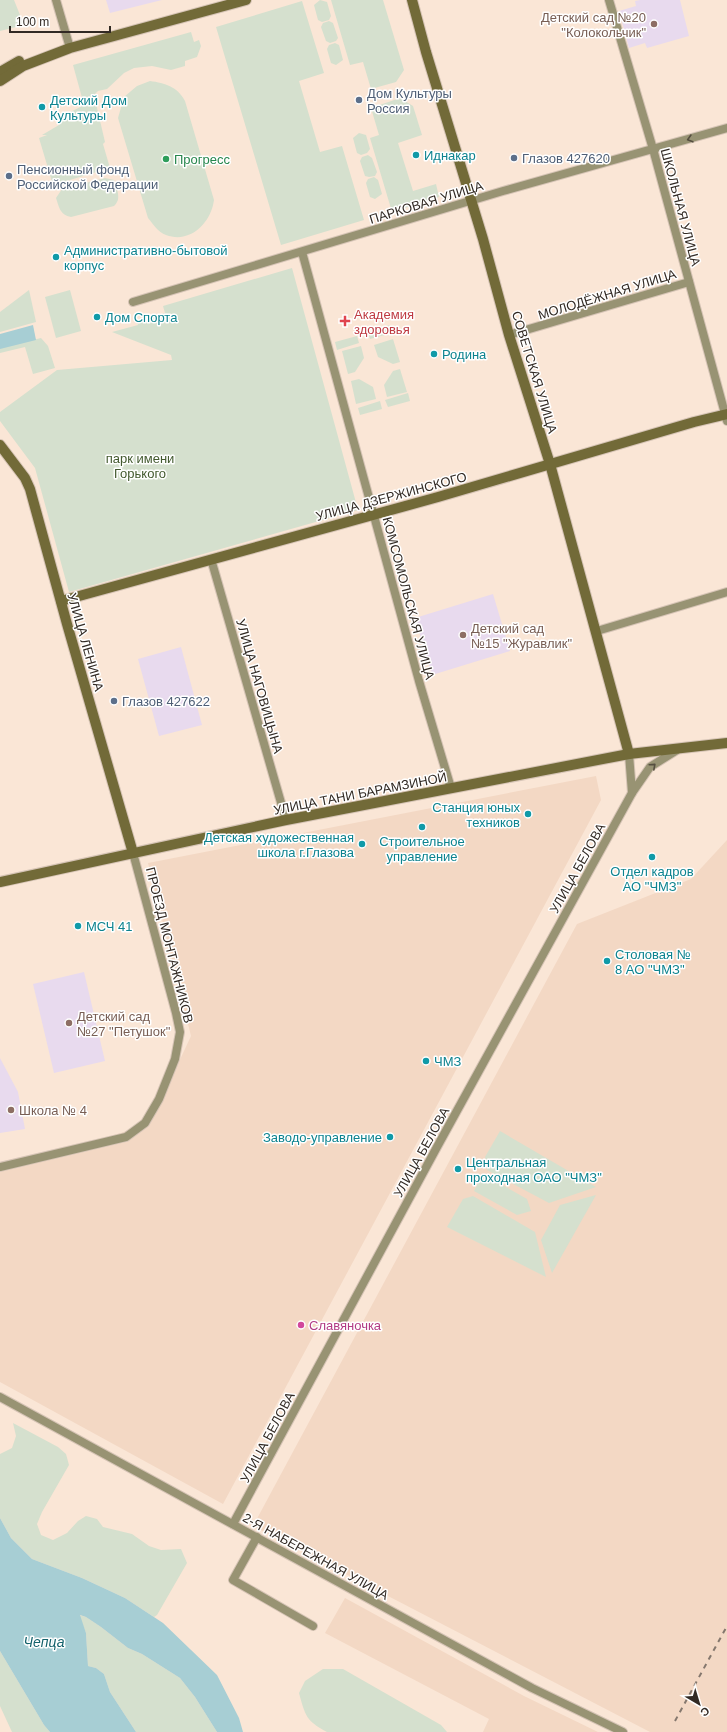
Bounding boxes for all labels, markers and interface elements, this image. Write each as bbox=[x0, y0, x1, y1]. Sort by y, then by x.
scale bar bbox=[10, 8, 110, 34]
place label: Детский сад №20 "Колокольчик" bbox=[541, 10, 646, 40]
text: 100 m bbox=[16, 15, 49, 29]
marker: Детский сад №20 "Колокольчик" bbox=[649, 19, 659, 29]
place label: Дом Культуры Россия bbox=[367, 86, 452, 116]
place label: Детский Дом Культуры bbox=[50, 93, 127, 123]
marker: Дом Культуры Россия bbox=[354, 95, 364, 105]
marker: Детский Дом Культуры bbox=[37, 102, 47, 112]
one-way arrow bbox=[687, 134, 694, 143]
street label: ШКОЛЬНАЯ УЛИЦА bbox=[658, 147, 704, 268]
place label: Иднакар bbox=[424, 148, 476, 163]
marker: Иднакар bbox=[411, 150, 421, 160]
place label: Глазов 427620 bbox=[522, 151, 610, 166]
place label: Прогресс bbox=[174, 152, 231, 167]
marker: Глазов 427620 bbox=[509, 153, 519, 163]
marker: Прогресс bbox=[161, 154, 171, 164]
place label: Пенсионный фонд Российской Федерации bbox=[17, 162, 158, 192]
marker: Пенсионный фонд Российской Федерации bbox=[4, 171, 14, 181]
street label: ПАРКОВАЯ УЛИЦА bbox=[367, 178, 485, 227]
place label: Административно-бытовой корпус bbox=[64, 243, 227, 273]
marker: Административно-бытовой корпус bbox=[51, 252, 61, 262]
street label: МОЛОДЁЖНАЯ УЛИЦА bbox=[536, 266, 678, 323]
place label: Академия здоровья bbox=[354, 307, 414, 337]
street label: СОВЕТСКАЯ УЛИЦА bbox=[509, 309, 560, 435]
place label: Дом Спорта bbox=[105, 310, 178, 325]
marker: Дом Спорта bbox=[92, 312, 102, 322]
marker: Академия здоровья bbox=[339, 315, 351, 327]
place label: Родина bbox=[442, 347, 487, 362]
marker: Родина bbox=[429, 349, 439, 359]
park label: парк имени Горького bbox=[106, 451, 174, 481]
street label: УЛИЦА ДЗЕРЖИНСКОГО bbox=[314, 469, 468, 524]
street label: КОМСОМОЛЬСКАЯ УЛИЦА bbox=[380, 515, 438, 681]
street label: УЛИЦА ЛЕНИНА bbox=[64, 591, 107, 693]
street label: УЛИЦА НАГОВИЦЫНА bbox=[233, 617, 286, 755]
place label: Детский сад №15 "Журавлик" bbox=[471, 621, 572, 651]
marker: Детский сад №15 "Журавлик" bbox=[458, 630, 468, 640]
place label: Глазов 427622 bbox=[122, 694, 210, 709]
marker: Глазов 427622 bbox=[109, 696, 119, 706]
one-way arrow bbox=[648, 763, 656, 770]
street label: УЛИЦА ТАНИ БАРАМЗИНОЙ bbox=[272, 769, 448, 818]
place label: Станция юных техников bbox=[432, 800, 520, 830]
marker: Станция юных техников bbox=[523, 809, 533, 819]
street label: УЛИЦА БЕЛОВА bbox=[547, 820, 608, 916]
marker: Строительное управление bbox=[417, 822, 427, 832]
place label: Детская художественная школа г.Глазова bbox=[204, 830, 355, 860]
place label: Строительное управление bbox=[379, 834, 465, 864]
marker: Детская художественная школа г.Глазова bbox=[357, 839, 367, 849]
marker: Отдел кадров АО "ЧМЗ" bbox=[647, 852, 657, 862]
place label: Отдел кадров АО "ЧМЗ" bbox=[610, 864, 694, 894]
street label: ПРОЕЗД МОНТАЖНИКОВ bbox=[143, 866, 196, 1025]
place label: МСЧ 41 bbox=[86, 919, 133, 934]
marker: МСЧ 41 bbox=[73, 921, 83, 931]
place label: Столовая № 8 АО "ЧМЗ" bbox=[615, 947, 691, 977]
marker: Столовая № 8 АО "ЧМЗ" bbox=[602, 956, 612, 966]
place label: Детский сад №27 "Петушок" bbox=[77, 1009, 171, 1039]
marker: Детский сад №27 "Петушок" bbox=[64, 1018, 74, 1028]
place label: ЧМЗ bbox=[434, 1054, 461, 1069]
marker: ЧМЗ bbox=[421, 1056, 431, 1066]
place label: Школа № 4 bbox=[19, 1103, 87, 1118]
street label: УЛИЦА БЕЛОВА bbox=[391, 1104, 452, 1200]
marker: Школа № 4 bbox=[6, 1105, 16, 1115]
place label: Заводо-управление bbox=[263, 1130, 382, 1145]
marker: Заводо-управление bbox=[385, 1132, 395, 1142]
place label: Центральная проходная ОАО "ЧМЗ" bbox=[466, 1155, 602, 1185]
marker: Центральная проходная ОАО "ЧМЗ" bbox=[453, 1164, 463, 1174]
place label: Славяночка bbox=[309, 1318, 382, 1333]
marker: Славяночка bbox=[296, 1320, 306, 1330]
street label: УЛИЦА БЕЛОВА bbox=[237, 1389, 298, 1485]
street label: 2-Я НАБЕРЕЖНАЯ УЛИЦА bbox=[240, 1510, 391, 1603]
water label: Чепца bbox=[24, 1634, 65, 1650]
north arrow bbox=[679, 1684, 719, 1724]
text: С bbox=[698, 1705, 712, 1719]

